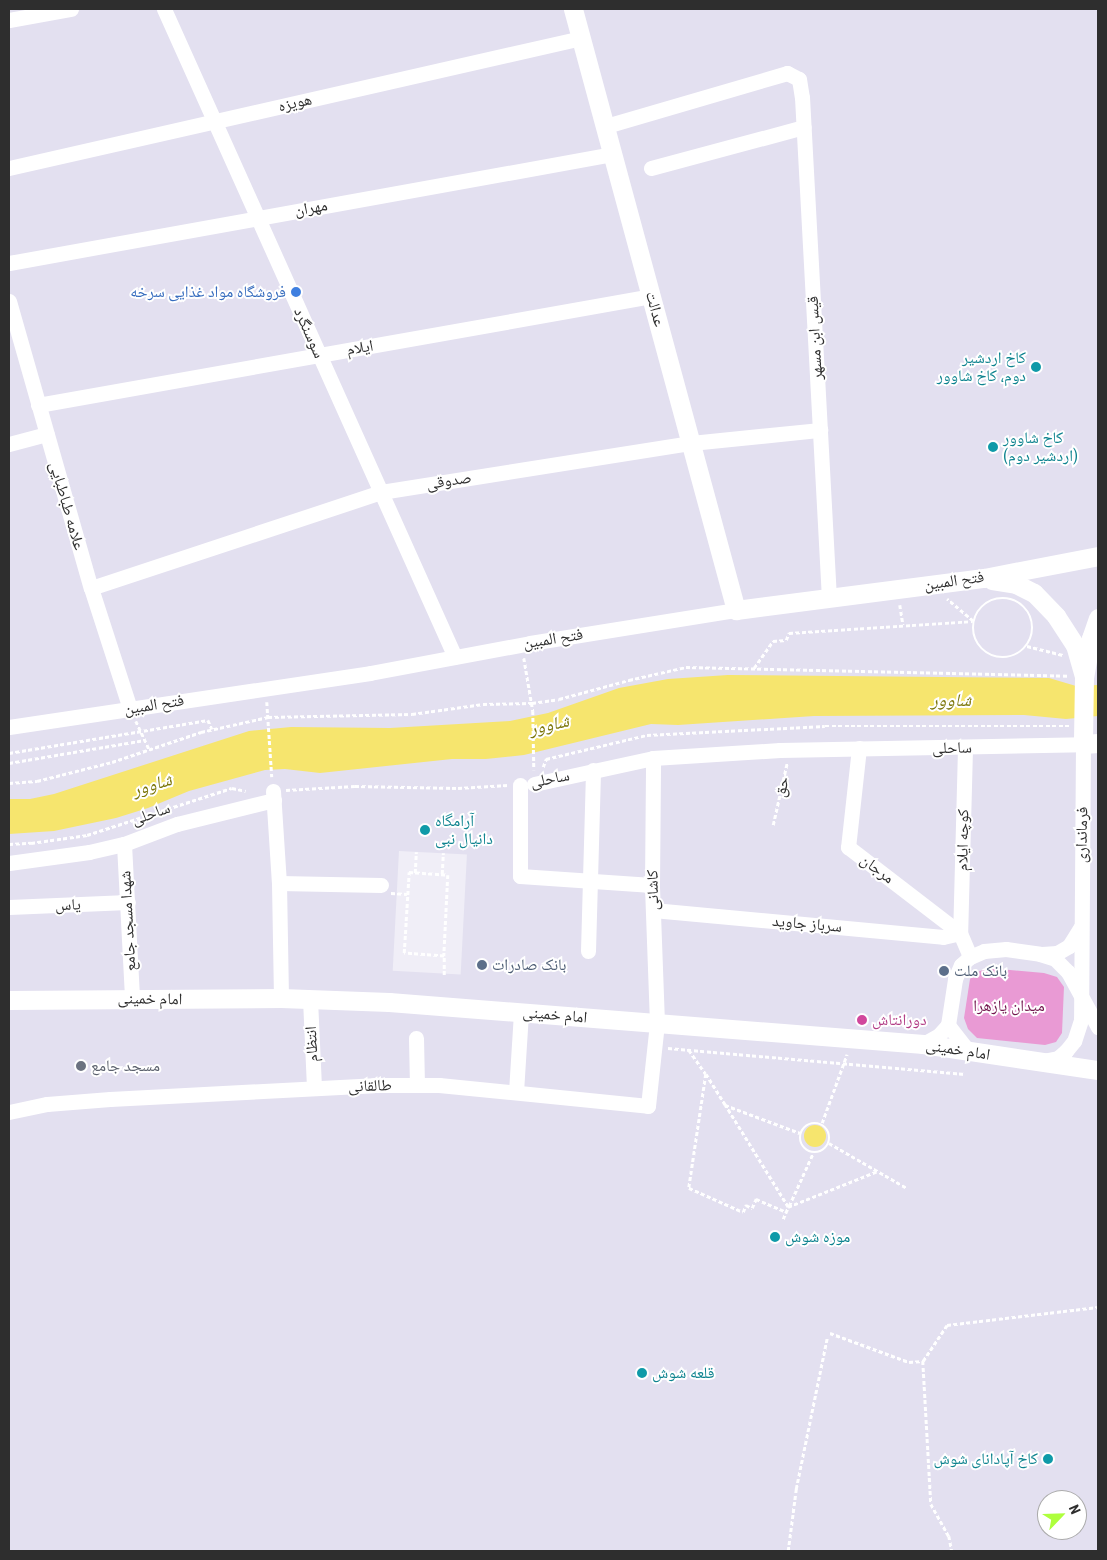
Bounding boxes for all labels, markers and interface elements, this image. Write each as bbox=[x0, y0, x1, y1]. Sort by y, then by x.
street label: هویزه bbox=[276, 90, 314, 116]
street label: مهران bbox=[293, 196, 329, 220]
place label: فروشگاه مواد غذایی سرخه bbox=[130, 282, 286, 302]
marker: فروشگاه مواد غذایی سرخه bbox=[290, 286, 302, 298]
street label: عدالت bbox=[641, 289, 669, 329]
street label: قیس ابن مسهر bbox=[803, 295, 827, 381]
street label: سوسنگرد bbox=[289, 305, 329, 361]
street label: ایلام bbox=[345, 336, 375, 360]
place label: کاخ اردشیر دوم، کاخ شاوور bbox=[937, 348, 1026, 386]
marker: کاخ اردشیر دوم، کاخ شاوور bbox=[1030, 361, 1042, 373]
place label: کاخ شاوور (اردشیر دوم) bbox=[1003, 428, 1078, 466]
marker: کاخ شاوور (اردشیر دوم) bbox=[987, 441, 999, 453]
street label: علامه طباطبایی bbox=[45, 460, 89, 552]
street label: صدوقی bbox=[425, 468, 473, 494]
street label: فتح المبین bbox=[923, 567, 985, 595]
street label: فتح المبین bbox=[522, 625, 584, 653]
water label: شاوور bbox=[931, 689, 971, 711]
street label: فتح المبین bbox=[123, 691, 185, 719]
water label: شاوور bbox=[527, 710, 571, 740]
street label: ساحلی bbox=[932, 738, 972, 758]
street label: ساحلی bbox=[529, 766, 571, 792]
water label: شاوور bbox=[130, 769, 174, 801]
street label: حق bbox=[770, 775, 794, 799]
street label: ساحلی bbox=[129, 798, 173, 830]
street label: فرمانداری bbox=[1072, 807, 1092, 863]
street label: کوچه ایلام bbox=[953, 809, 973, 871]
place label: آرامگاه دانیال نبی bbox=[435, 811, 493, 849]
marker: آرامگاه دانیال نبی bbox=[419, 824, 431, 836]
street label: مرجان bbox=[856, 850, 898, 888]
street label: شهدا مسجد جامع bbox=[116, 870, 140, 972]
street label: کاشانی bbox=[643, 870, 663, 910]
street label: یاس bbox=[55, 895, 81, 915]
street label: سرباز جاوید bbox=[771, 911, 843, 937]
place label: بانک صادرات bbox=[492, 955, 567, 975]
marker: بانک صادرات bbox=[476, 959, 488, 971]
place label: بانک ملت bbox=[954, 961, 1007, 981]
marker: بانک ملت bbox=[938, 965, 950, 977]
street label: امام خمینی bbox=[117, 989, 183, 1009]
park label: میدان یازهرا bbox=[973, 996, 1045, 1016]
street label: امام خمینی bbox=[522, 1003, 588, 1027]
place label: دورانتاش bbox=[872, 1010, 927, 1030]
marker: دورانتاش bbox=[856, 1014, 868, 1026]
street label: انتظام bbox=[301, 1026, 323, 1062]
street label: امام خمینی bbox=[924, 1035, 992, 1065]
place label: مسجد جامع bbox=[91, 1056, 160, 1076]
marker: مسجد جامع bbox=[75, 1060, 87, 1072]
street label: طالقانی bbox=[348, 1076, 392, 1096]
place label: موزه شوش bbox=[785, 1227, 850, 1247]
marker: موزه شوش bbox=[769, 1231, 781, 1243]
place label: قلعه شوش bbox=[652, 1363, 714, 1383]
marker: قلعه شوش bbox=[636, 1367, 648, 1379]
place label: کاخ آپاداناى شوش bbox=[933, 1449, 1038, 1469]
marker: کاخ آپاداناى شوش bbox=[1042, 1453, 1054, 1465]
north arrow bbox=[1037, 1490, 1087, 1540]
text: N bbox=[1066, 1502, 1084, 1516]

